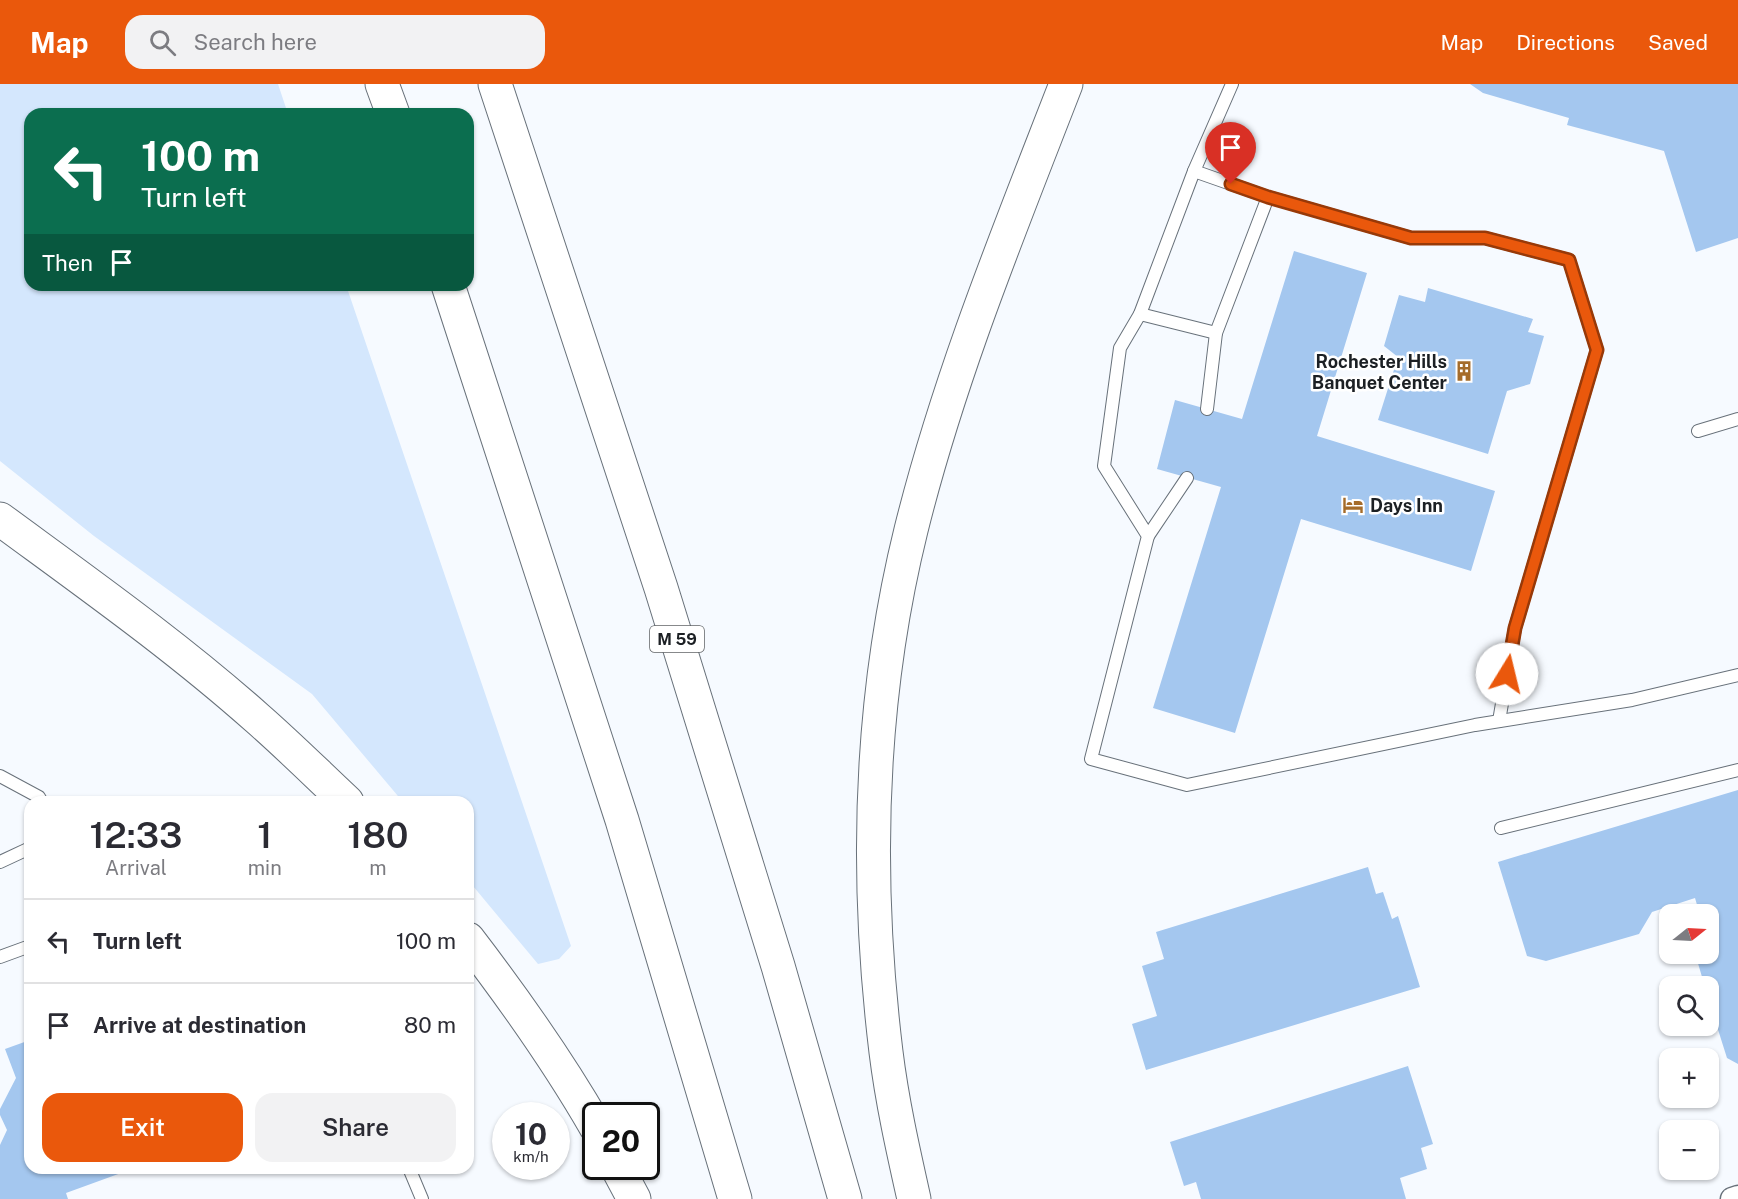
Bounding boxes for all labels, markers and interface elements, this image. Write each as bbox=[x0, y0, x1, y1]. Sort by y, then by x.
search box bbox=[125, 15, 545, 69]
text: Map bbox=[30, 26, 89, 59]
icon: search bbox=[146, 26, 179, 59]
text: Search here bbox=[194, 29, 317, 55]
text: Map bbox=[1441, 30, 1483, 55]
text: Directions bbox=[1516, 30, 1615, 55]
text: Saved bbox=[1648, 30, 1708, 55]
pin bbox=[1205, 122, 1256, 184]
text: 100 m bbox=[141, 131, 260, 180]
icon: arrive bbox=[1214, 131, 1247, 164]
icon: left bbox=[42, 132, 120, 210]
text: Turn left bbox=[141, 181, 247, 213]
icon: arrive bbox=[105, 246, 138, 279]
text: Then bbox=[42, 250, 93, 276]
place label: Rochester Hills Banquet Center bbox=[1312, 351, 1448, 393]
building icon: Rochester Hills Banquet Center bbox=[1452, 359, 1476, 383]
hotel icon: Days Inn bbox=[1341, 493, 1365, 517]
place label: Days Inn bbox=[1370, 495, 1443, 516]
road number: M 59 bbox=[650, 626, 704, 652]
position arrow bbox=[1475, 642, 1539, 706]
text: 12:33 bbox=[89, 814, 182, 856]
text: 1 bbox=[257, 814, 272, 856]
text: 180 bbox=[347, 814, 409, 856]
text: Arrival bbox=[105, 856, 167, 880]
text: min bbox=[248, 856, 282, 880]
text: m bbox=[369, 856, 387, 880]
north arrow bbox=[1659, 904, 1719, 964]
map controls bbox=[1659, 904, 1719, 1180]
icon: left bbox=[42, 925, 75, 958]
text: Turn left bbox=[93, 928, 182, 954]
text: 100 m bbox=[396, 928, 456, 954]
button: search bbox=[1659, 976, 1719, 1036]
icon: arrive bbox=[42, 1009, 75, 1042]
text: Arrive at destination bbox=[93, 1012, 306, 1038]
text: 80 m bbox=[404, 1012, 456, 1038]
button: + bbox=[1659, 1048, 1719, 1108]
button: Exit bbox=[42, 1093, 243, 1162]
button: Share bbox=[255, 1093, 456, 1162]
speed limit sign: 20 bbox=[582, 1102, 660, 1180]
text: 10 bbox=[515, 1116, 547, 1152]
button: − bbox=[1659, 1120, 1719, 1180]
text: km/h bbox=[513, 1148, 549, 1165]

